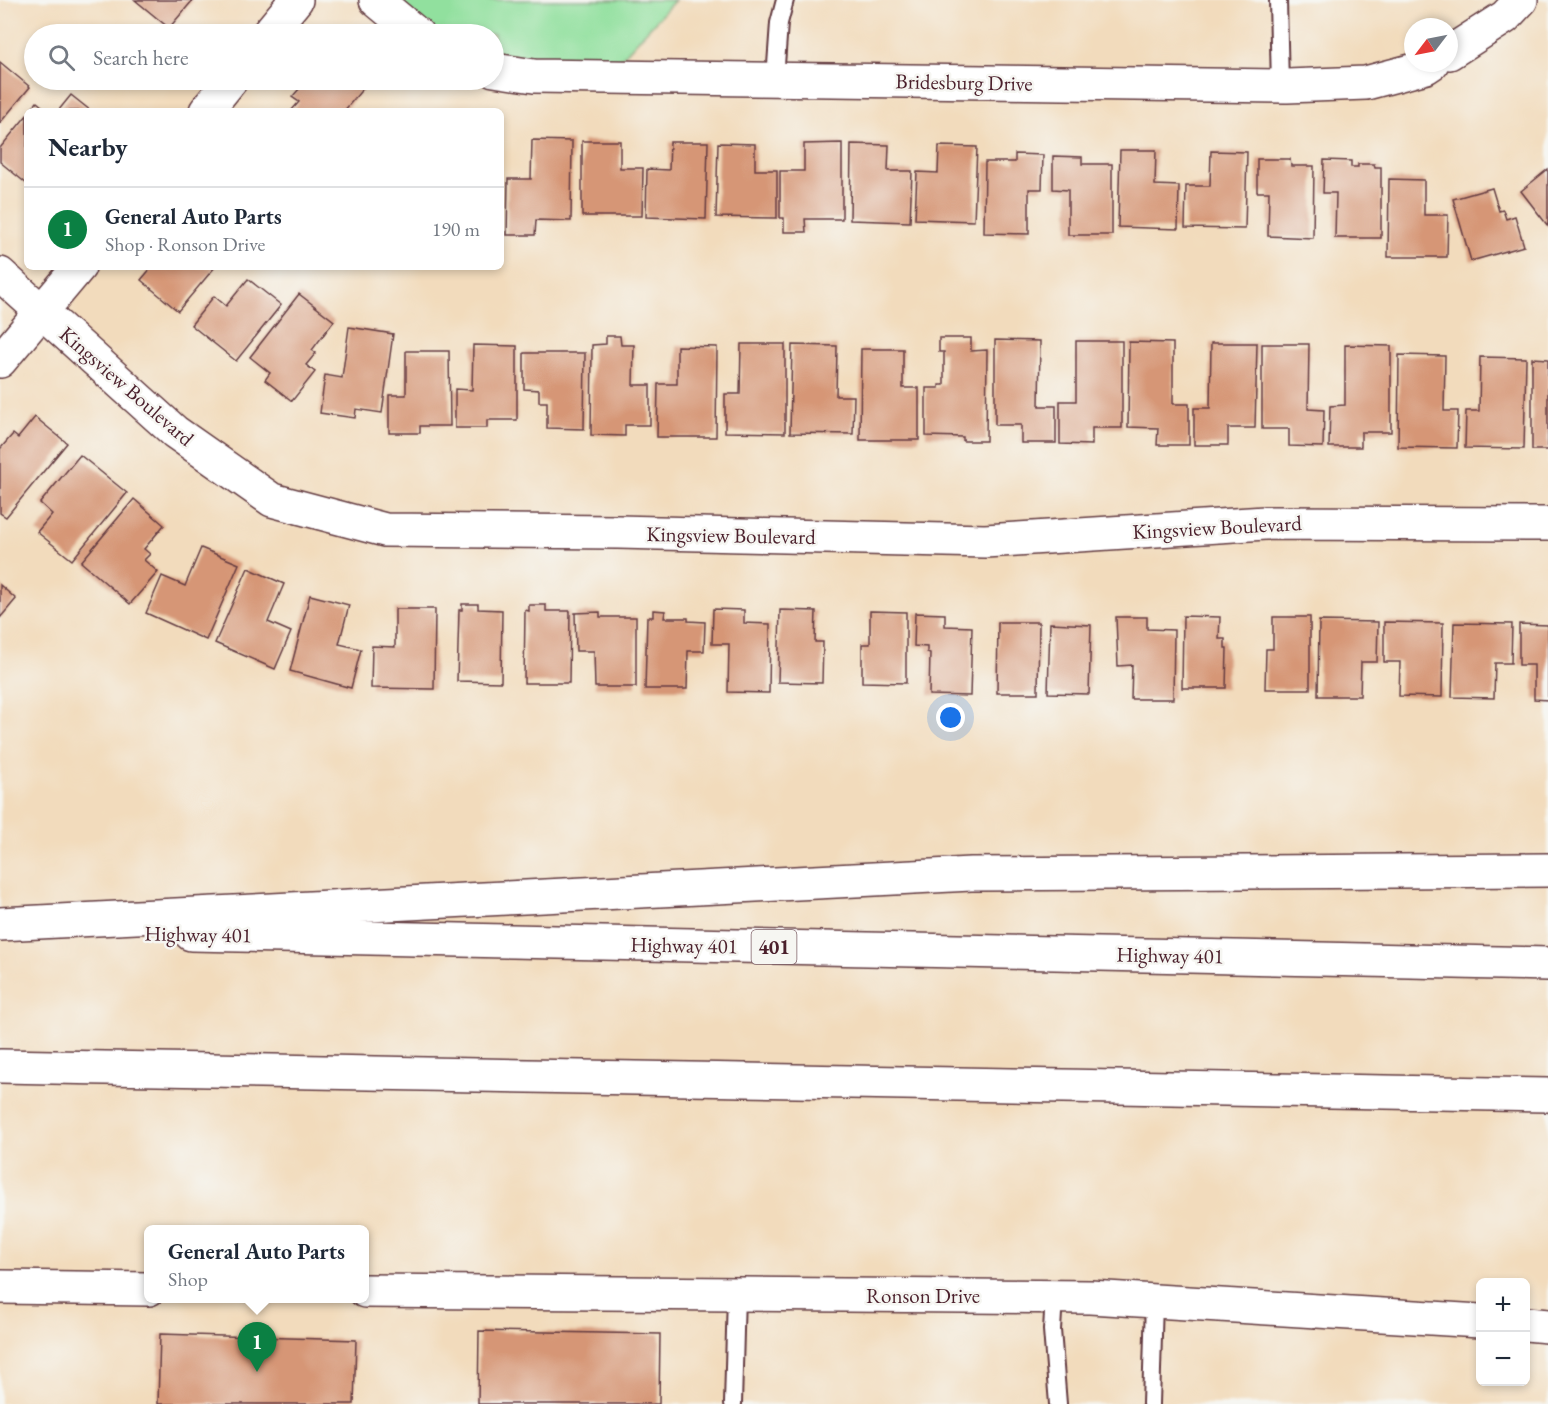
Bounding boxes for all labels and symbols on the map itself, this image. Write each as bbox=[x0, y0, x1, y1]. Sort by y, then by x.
north arrow bbox=[1404, 18, 1458, 72]
street label: Bridesburg Drive bbox=[895, 67, 1033, 97]
street label: Kingsview Boulevard bbox=[54, 320, 200, 452]
street label: Kingsview Boulevard bbox=[1132, 509, 1303, 545]
street label: Kingsview Boulevard bbox=[646, 520, 816, 550]
your location bbox=[936, 703, 965, 732]
street label: Highway 401 bbox=[144, 920, 252, 948]
road number: 401 bbox=[752, 930, 796, 964]
street label: Highway 401 bbox=[630, 931, 738, 959]
street label: Highway 401 bbox=[1116, 941, 1224, 969]
street label: Ronson Drive bbox=[866, 1282, 980, 1309]
pin: 1 bbox=[238, 1322, 276, 1372]

